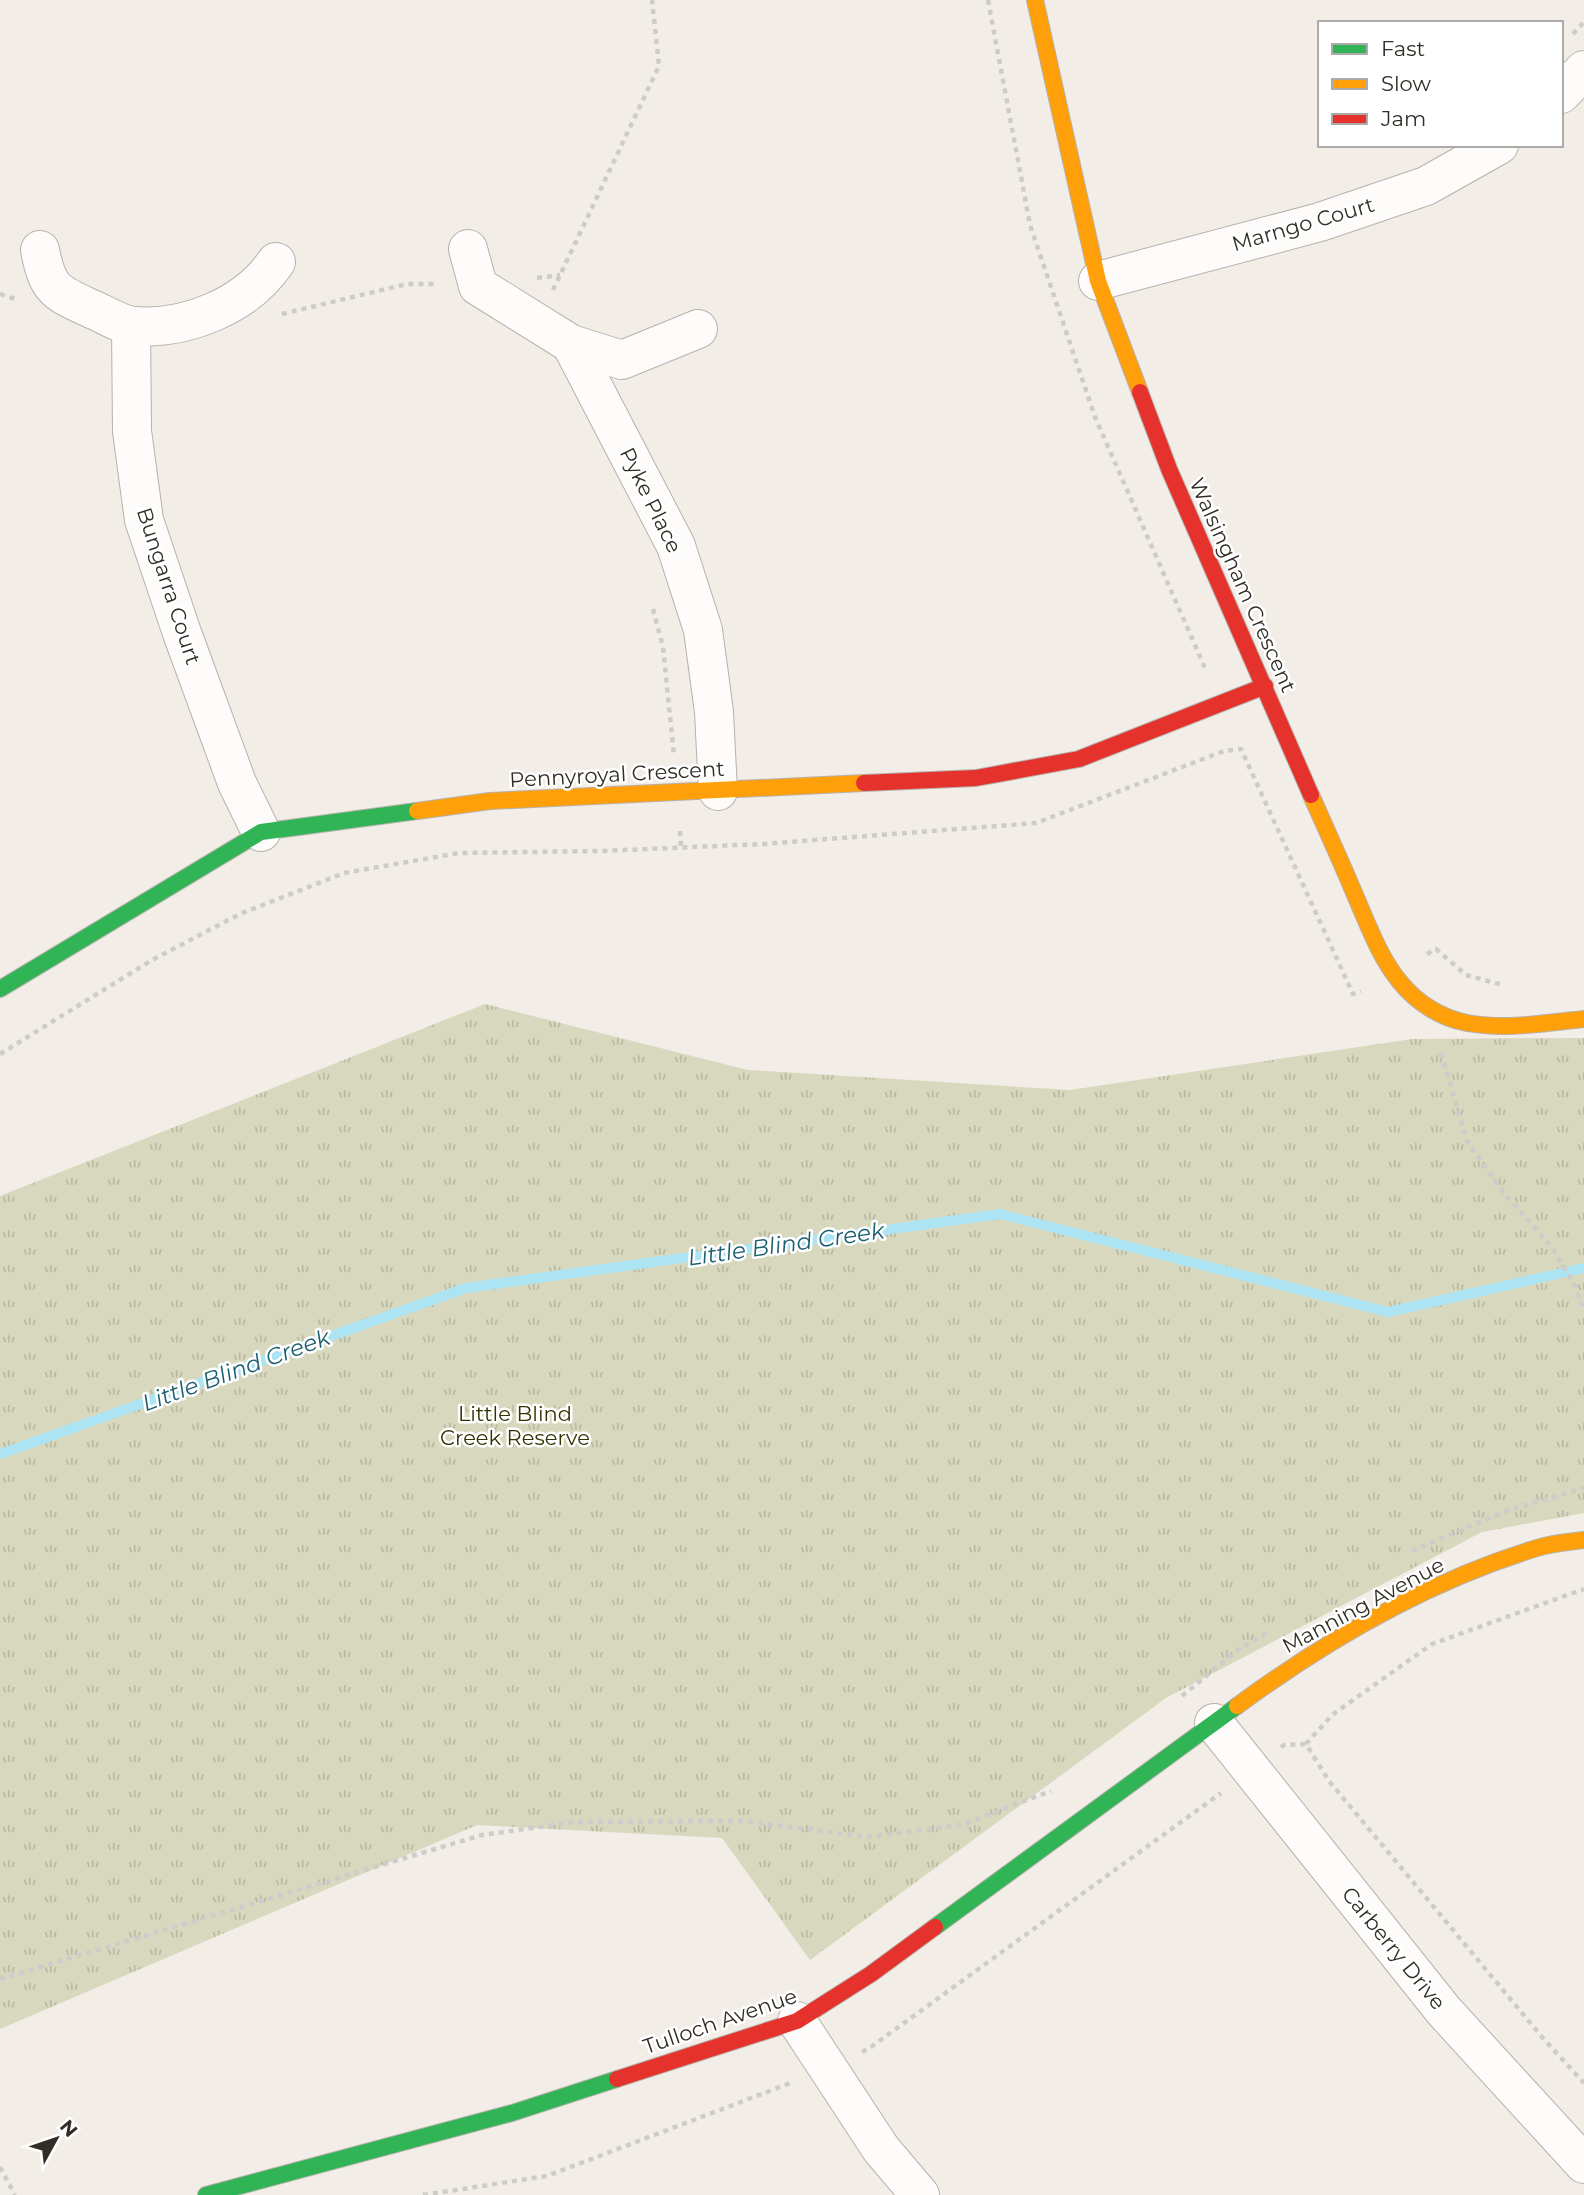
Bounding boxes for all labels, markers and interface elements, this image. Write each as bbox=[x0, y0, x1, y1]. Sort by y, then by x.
legend bbox=[1318, 21, 1563, 147]
text: Fast bbox=[1381, 36, 1425, 61]
text: Slow bbox=[1381, 71, 1431, 96]
text: Jam bbox=[1380, 106, 1426, 131]
street label: Marngo Court bbox=[1229, 192, 1377, 256]
street label: Pyke Place bbox=[615, 443, 687, 557]
street label: Walsingham Crescent bbox=[1184, 474, 1302, 696]
street label: Bungarra Court bbox=[132, 504, 206, 668]
street label: Pennyroyal Crescent bbox=[509, 756, 725, 792]
water label: Little Blind Creek bbox=[686, 1216, 887, 1272]
water label: Little Blind Creek bbox=[138, 1323, 335, 1417]
park label: Little Blind Creek Reserve bbox=[440, 1401, 590, 1450]
street label: Manning Avenue bbox=[1278, 1552, 1448, 1658]
street label: Carberry Drive bbox=[1337, 1882, 1451, 2014]
street label: Tulloch Avenue bbox=[640, 1983, 800, 2059]
north arrow bbox=[21, 2104, 91, 2174]
text: N bbox=[55, 2115, 82, 2142]

